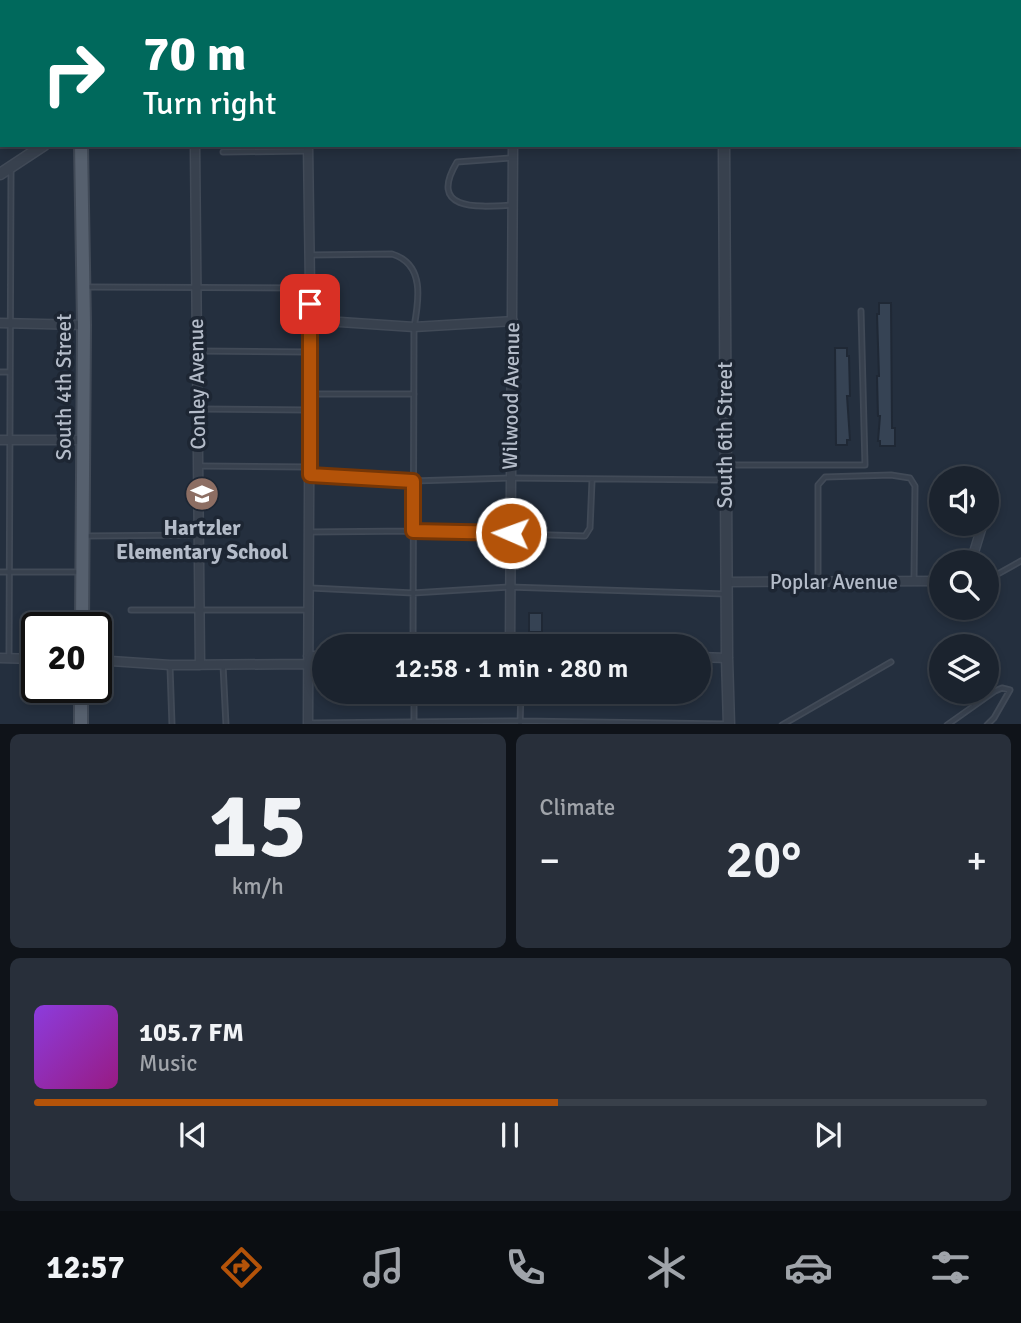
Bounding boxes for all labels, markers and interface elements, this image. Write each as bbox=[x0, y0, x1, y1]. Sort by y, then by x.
text: 70 m bbox=[143, 24, 246, 84]
icon: right bbox=[28, 28, 119, 119]
text: Turn right bbox=[143, 84, 276, 123]
pin bbox=[280, 274, 340, 334]
icon: arrive bbox=[291, 285, 329, 323]
street label: South 4th Street bbox=[51, 314, 77, 460]
street label: Conley Avenue bbox=[183, 318, 211, 450]
street label: Wilwood Avenue bbox=[497, 322, 525, 470]
street label: South 6th Street bbox=[712, 362, 738, 508]
map controls bbox=[929, 466, 999, 704]
button: sound bbox=[929, 466, 999, 536]
school or university icon: Hartzler Elementary School bbox=[183, 475, 221, 513]
position arrow bbox=[474, 496, 548, 570]
place label: Hartzler Elementary School bbox=[116, 515, 288, 565]
button: search bbox=[929, 550, 999, 620]
street label: Poplar Avenue bbox=[770, 569, 898, 595]
speed limit sign: 20 bbox=[21, 612, 112, 703]
button: layers bbox=[929, 634, 999, 704]
text: 12:58 · 1 min · 280 m bbox=[395, 653, 628, 685]
text: 15 bbox=[209, 770, 307, 883]
text: Climate bbox=[540, 793, 615, 822]
text: 20° bbox=[725, 828, 801, 892]
text: − bbox=[540, 837, 560, 884]
text: + bbox=[966, 837, 987, 884]
text: km/h bbox=[232, 872, 284, 901]
text: 105.7 FM bbox=[139, 1017, 244, 1049]
text: Music bbox=[139, 1049, 197, 1078]
icon: previous bbox=[174, 1116, 212, 1154]
icon: pause bbox=[491, 1116, 529, 1154]
icon: next bbox=[809, 1116, 847, 1154]
icon: directions bbox=[217, 1243, 266, 1292]
icon: music bbox=[359, 1243, 408, 1292]
icon: phone bbox=[501, 1243, 550, 1292]
icon: climate bbox=[642, 1243, 691, 1292]
icon: car bbox=[784, 1243, 833, 1292]
icon: filters bbox=[926, 1243, 975, 1292]
text: 12:57 bbox=[46, 1248, 125, 1287]

